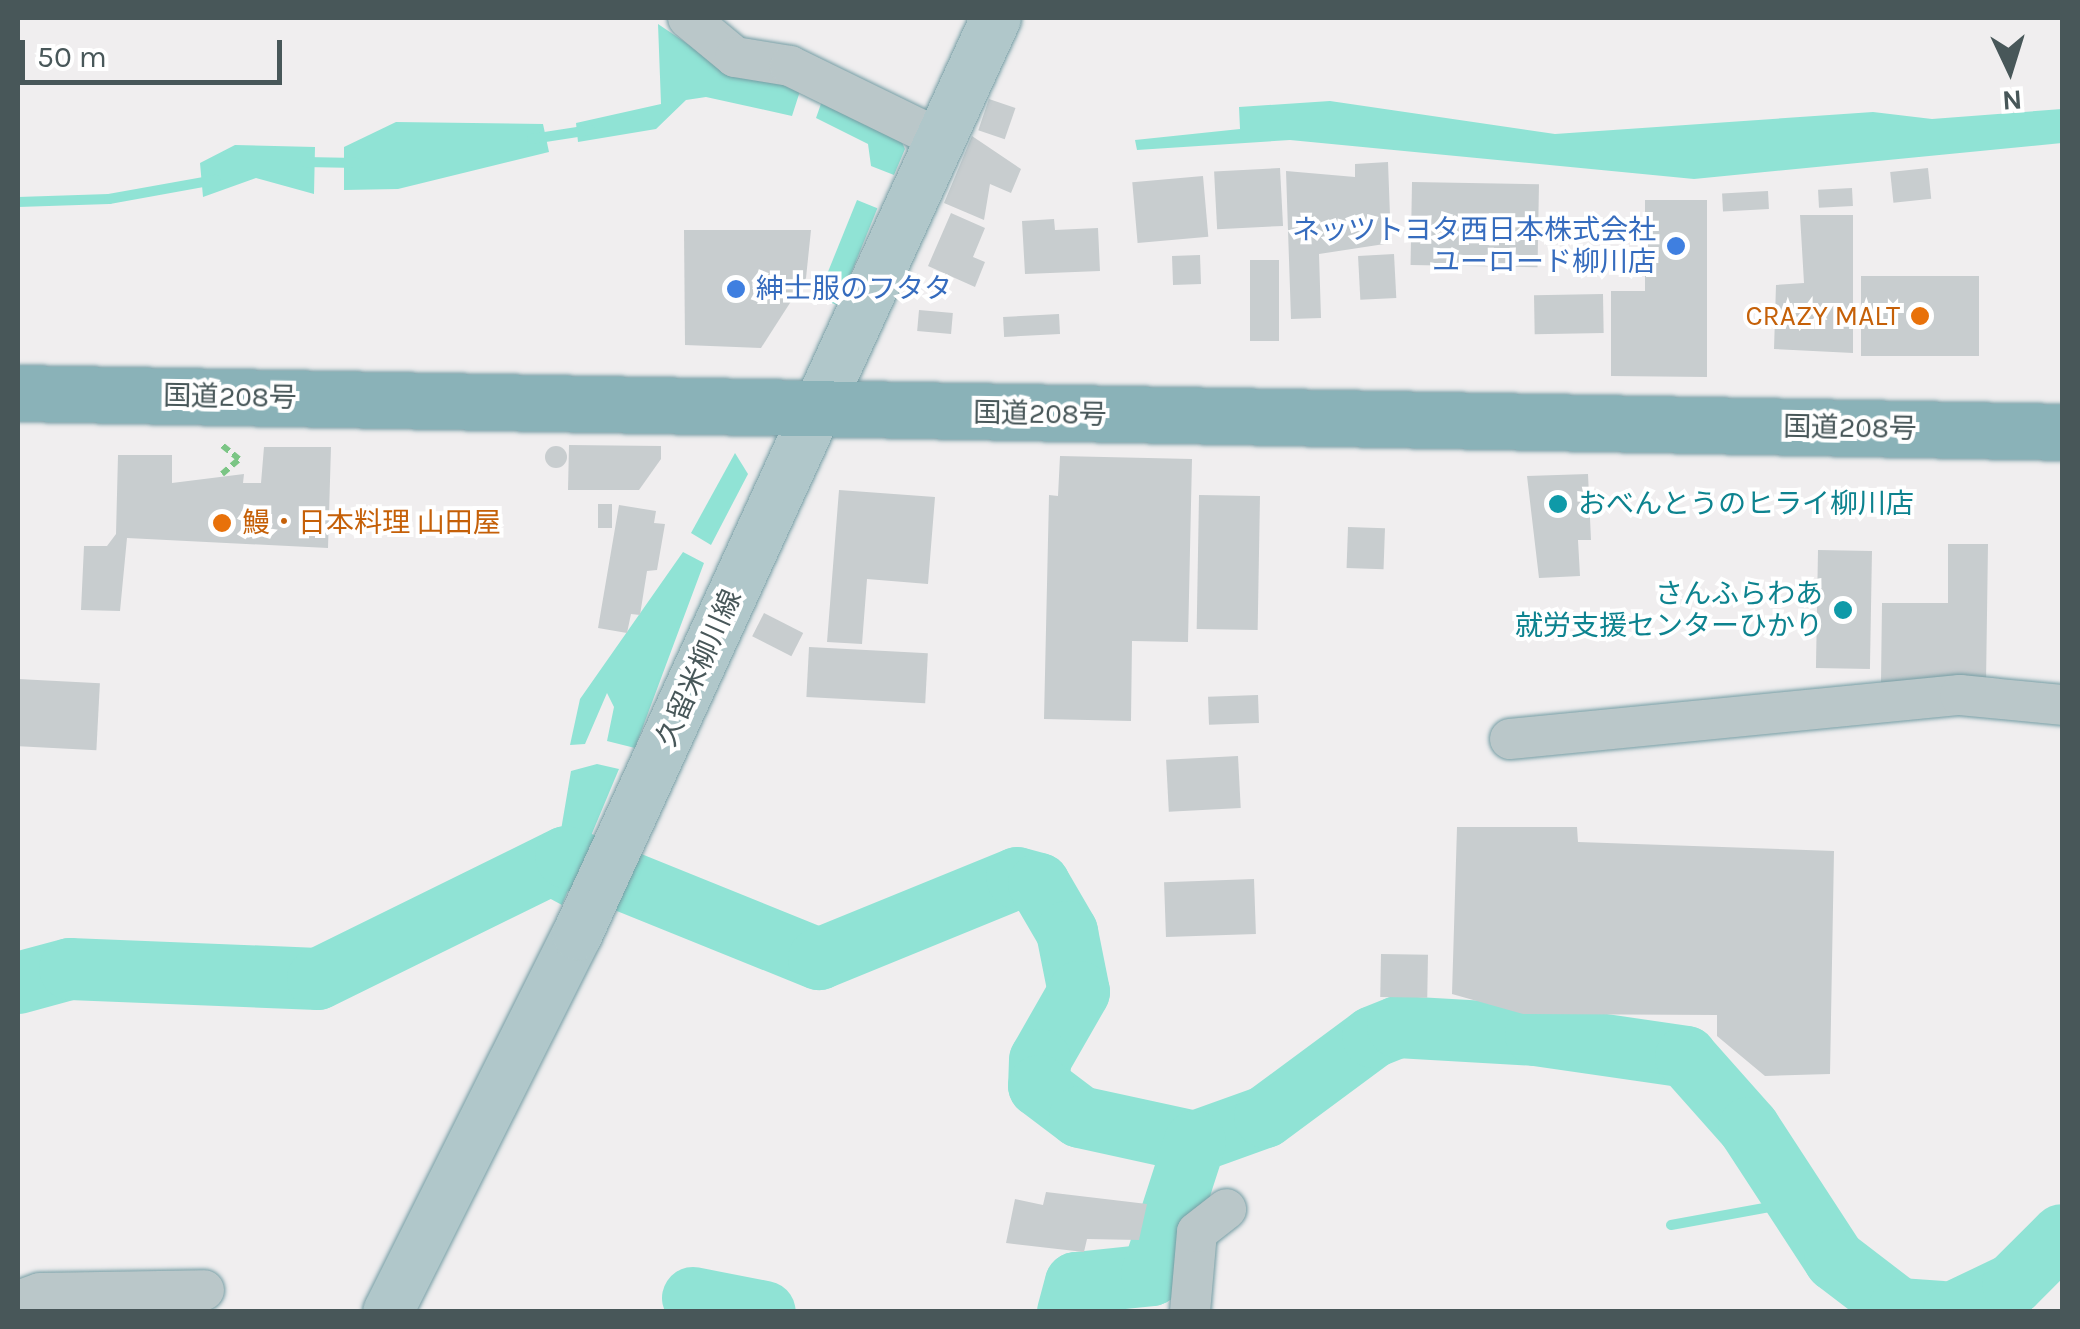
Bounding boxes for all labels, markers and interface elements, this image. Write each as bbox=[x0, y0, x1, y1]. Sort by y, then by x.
scale bar bbox=[25, 20, 288, 82]
north arrow bbox=[1960, 20, 2060, 120]
text: 50 m bbox=[37, 39, 107, 75]
text: N bbox=[2001, 83, 2023, 118]
place label: ネッツトヨタ西日本株式会社 ユーロード柳川店 bbox=[1292, 213, 1656, 279]
marker: ネッツトヨタ西日本株式会社 ユーロード柳川店 bbox=[1665, 235, 1687, 257]
place label: 紳士服のフタタ bbox=[756, 272, 952, 306]
marker: 紳士服のフタタ bbox=[725, 278, 747, 300]
place label: CRAZY MALT bbox=[1745, 299, 1900, 333]
marker: CRAZY MALT bbox=[1909, 305, 1931, 327]
street label: 国道208号 bbox=[163, 379, 297, 415]
street label: 国道208号 bbox=[973, 396, 1107, 432]
street label: 国道208号 bbox=[1783, 410, 1917, 446]
place label: おべんとうのヒライ柳川店 bbox=[1578, 487, 1914, 521]
marker: おべんとうのヒライ柳川店 bbox=[1547, 493, 1569, 515]
place label: 鰻・日本料理 山田屋 bbox=[242, 506, 501, 540]
marker: 鰻・日本料理 山田屋 bbox=[211, 512, 233, 534]
place label: さんふらわあ 就労支援センターひかり bbox=[1515, 577, 1823, 643]
street label: 久留米柳川線 bbox=[649, 584, 749, 752]
marker: さんふらわあ 就労支援センターひかり bbox=[1832, 599, 1854, 621]

